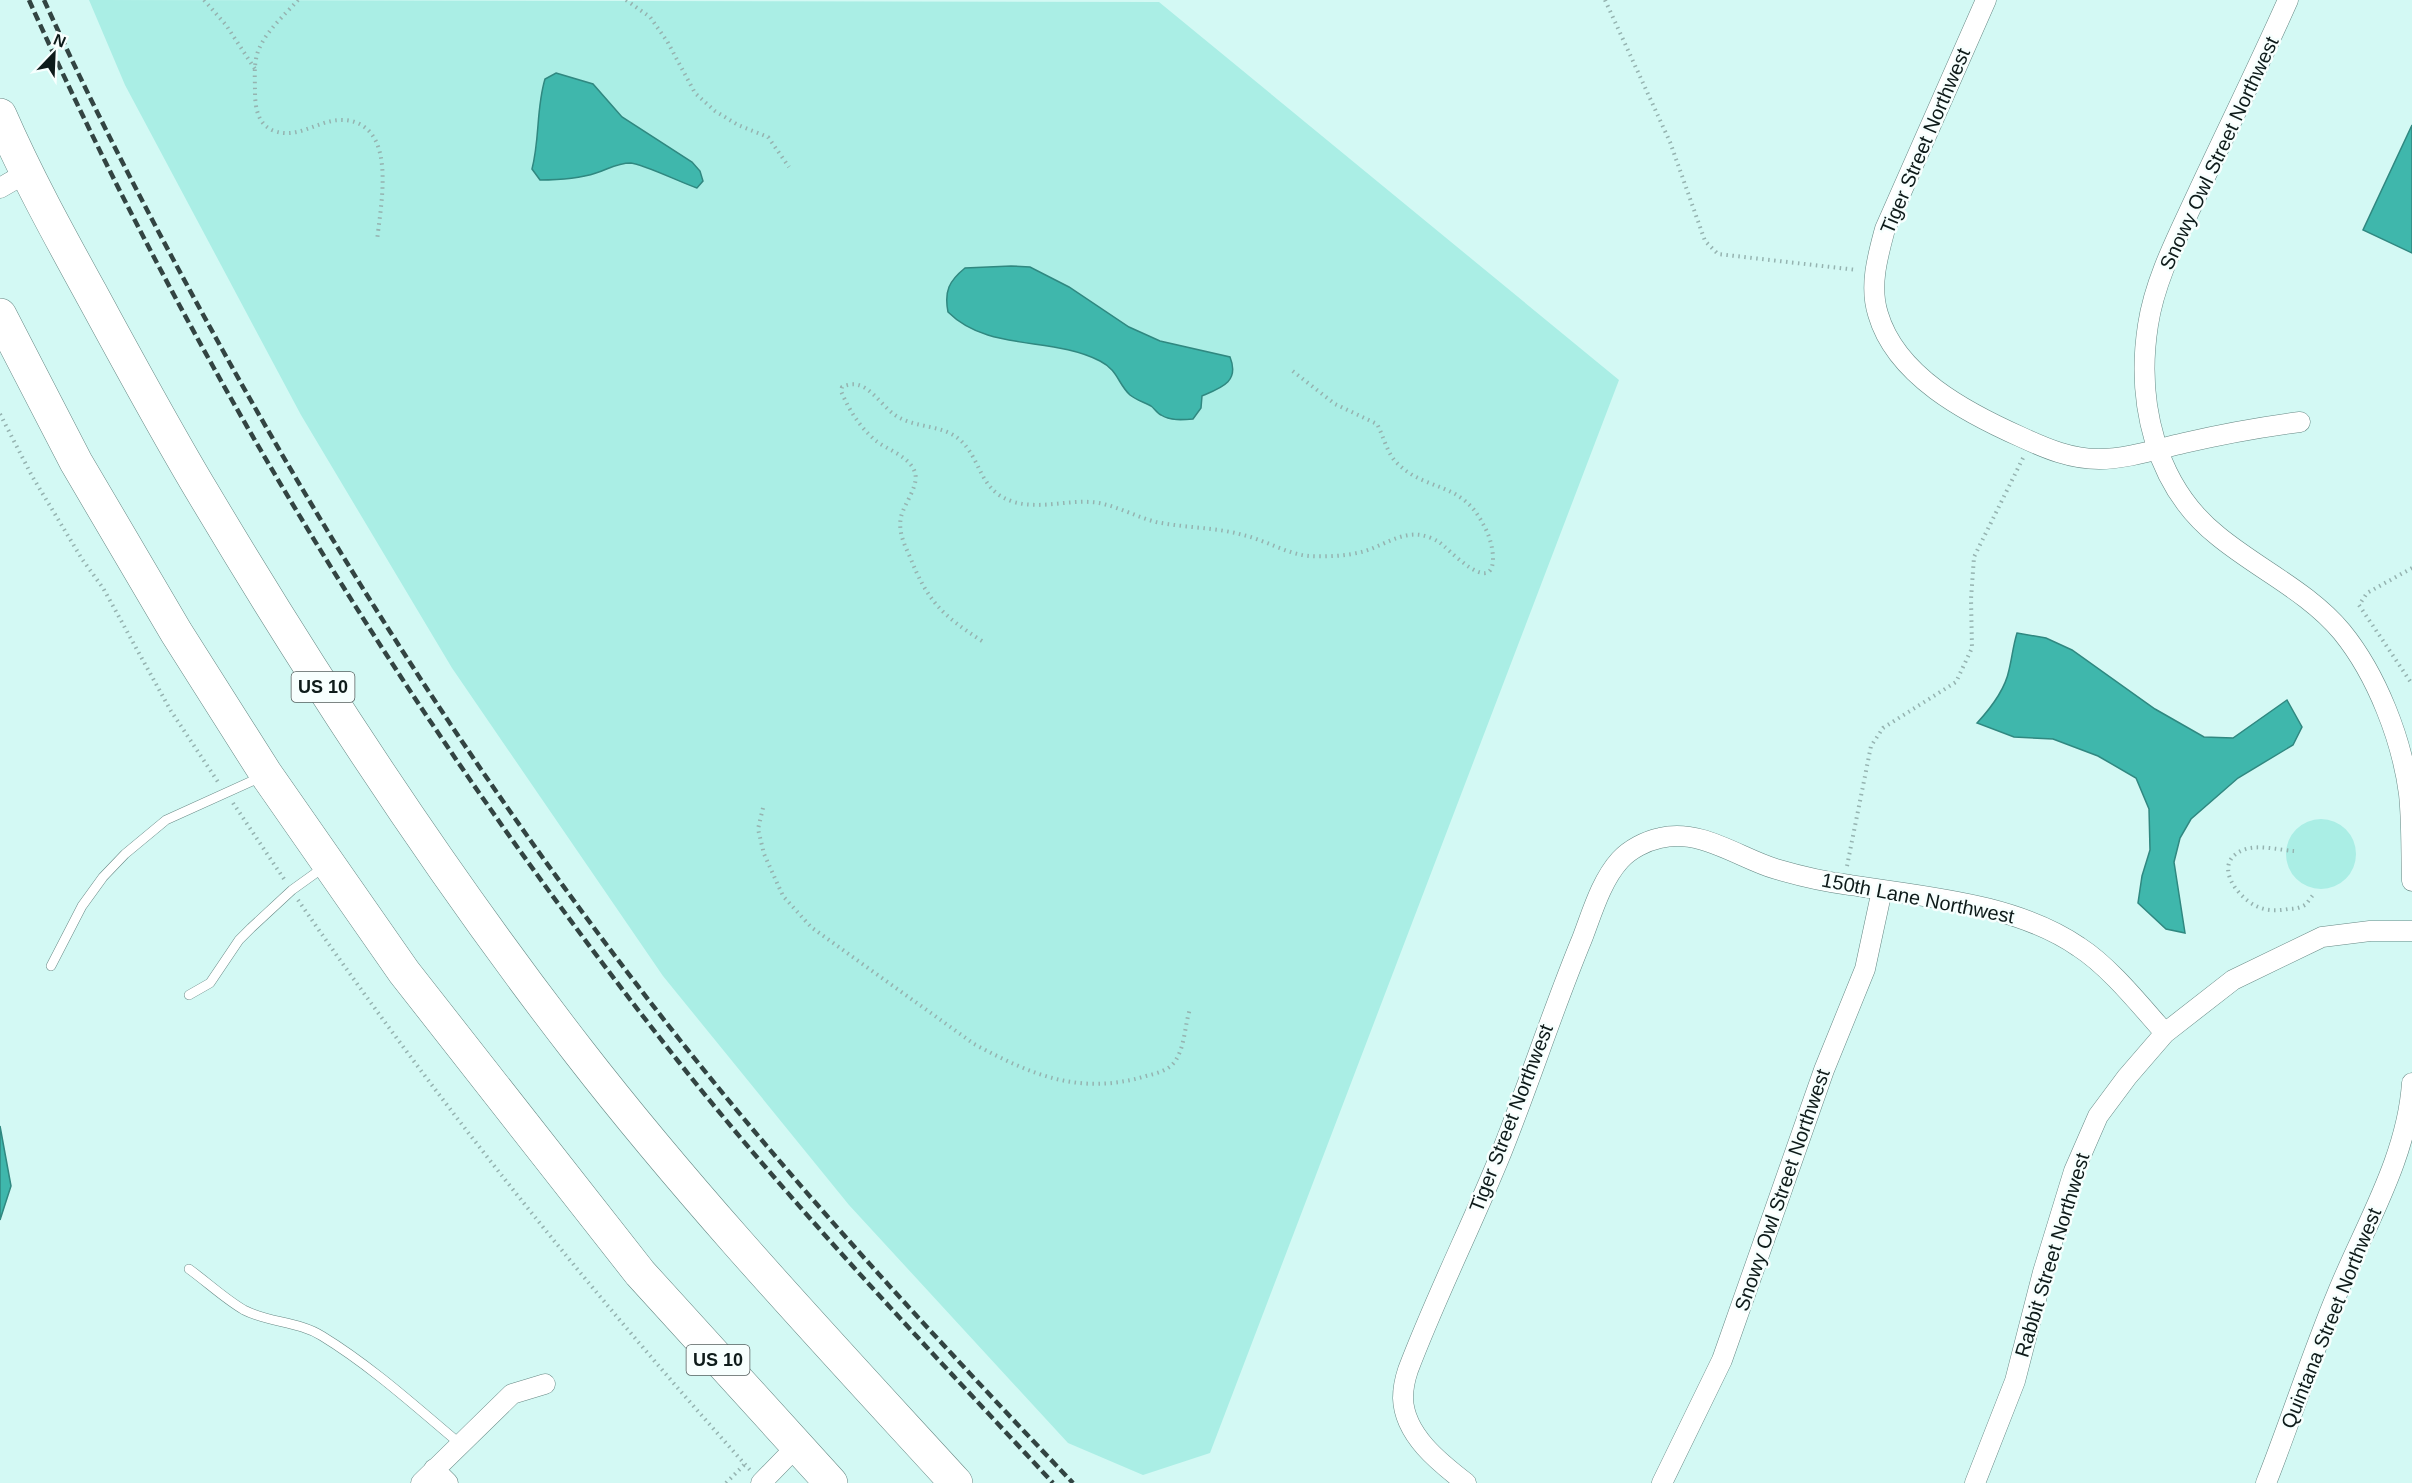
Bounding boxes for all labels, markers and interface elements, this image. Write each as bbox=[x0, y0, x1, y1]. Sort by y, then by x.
north arrow bbox=[24, 24, 84, 84]
text: N bbox=[51, 31, 68, 51]
street label: Snowy Owl Street Northwest bbox=[2155, 33, 2283, 273]
street label: Tiger Street Northwest bbox=[1876, 45, 1974, 237]
road number: US 10 bbox=[292, 672, 354, 702]
street label: 150th Lane Northwest bbox=[1820, 869, 2017, 928]
street label: Tiger Street Northwest bbox=[1465, 1021, 1557, 1215]
street label: Snowy Owl Street Northwest bbox=[1730, 1066, 1834, 1314]
street label: Rabbit Street Northwest bbox=[2010, 1150, 2094, 1360]
street label: Quintana Street Northwest bbox=[2277, 1204, 2386, 1431]
road number: US 10 bbox=[686, 1345, 750, 1375]

